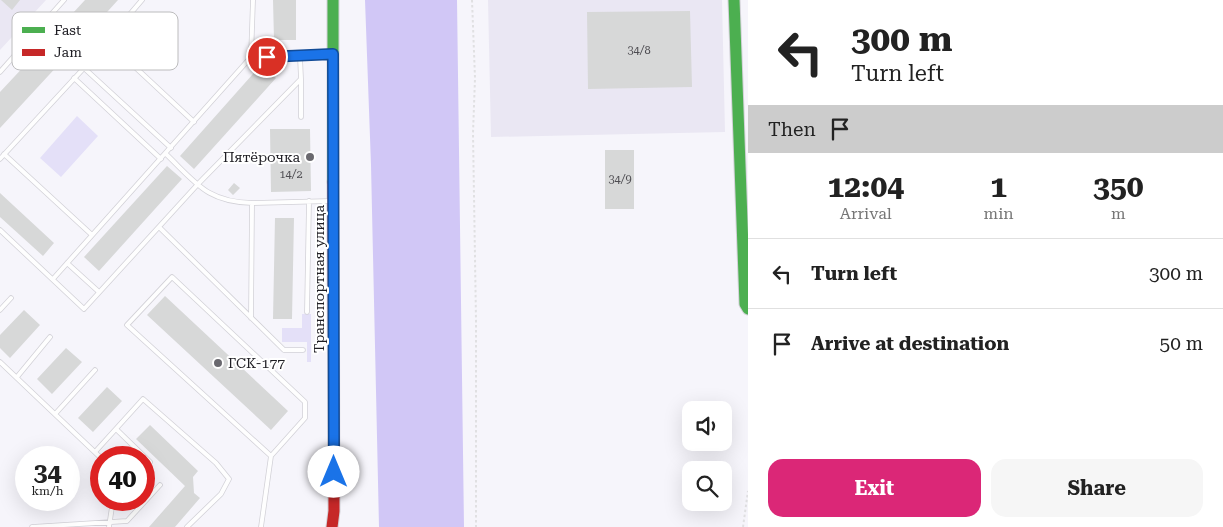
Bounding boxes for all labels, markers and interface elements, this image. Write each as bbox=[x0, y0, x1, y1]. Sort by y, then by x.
legend bbox=[12, 12, 178, 70]
text: 300 m bbox=[851, 19, 952, 60]
icon: left bbox=[768, 20, 833, 85]
text: Fast bbox=[54, 22, 81, 38]
pin bbox=[246, 36, 288, 78]
icon: arrive bbox=[253, 43, 281, 71]
text: Jam bbox=[54, 44, 82, 60]
house number: 34/8 bbox=[627, 44, 651, 57]
text: Turn left bbox=[851, 61, 944, 86]
icon: arrive bbox=[826, 115, 854, 143]
text: Then bbox=[768, 118, 816, 141]
place label: Пятёрочка bbox=[223, 149, 300, 165]
marker: Пятёрочка bbox=[304, 151, 316, 163]
house number: 14/2 bbox=[279, 168, 303, 181]
text: 12:04 bbox=[827, 169, 904, 204]
text: 1 bbox=[990, 169, 1007, 204]
text: 350 bbox=[1093, 169, 1143, 204]
house number: 34/9 bbox=[608, 173, 632, 186]
text: Arrival bbox=[840, 204, 892, 223]
text: min bbox=[984, 204, 1014, 223]
text: m bbox=[1111, 204, 1126, 223]
street label: Транспортная улица bbox=[311, 205, 327, 353]
icon: left bbox=[768, 260, 796, 288]
text: Turn left bbox=[811, 262, 897, 285]
text: 300 m bbox=[1149, 262, 1203, 285]
icon: arrive bbox=[768, 330, 796, 358]
text: Arrive at destination bbox=[811, 332, 1009, 355]
text: 50 m bbox=[1160, 332, 1203, 355]
place label: ГСК-177 bbox=[228, 355, 285, 371]
marker: ГСК-177 bbox=[212, 357, 224, 369]
map controls bbox=[682, 401, 732, 511]
button: sound bbox=[682, 401, 732, 451]
position arrow bbox=[307, 445, 359, 497]
speed limit sign: 40 bbox=[90, 446, 155, 511]
text: 34 bbox=[33, 458, 62, 487]
button: Exit bbox=[768, 459, 981, 517]
button: Share bbox=[991, 459, 1203, 517]
button: search bbox=[682, 461, 732, 511]
text: km/h bbox=[31, 484, 64, 498]

